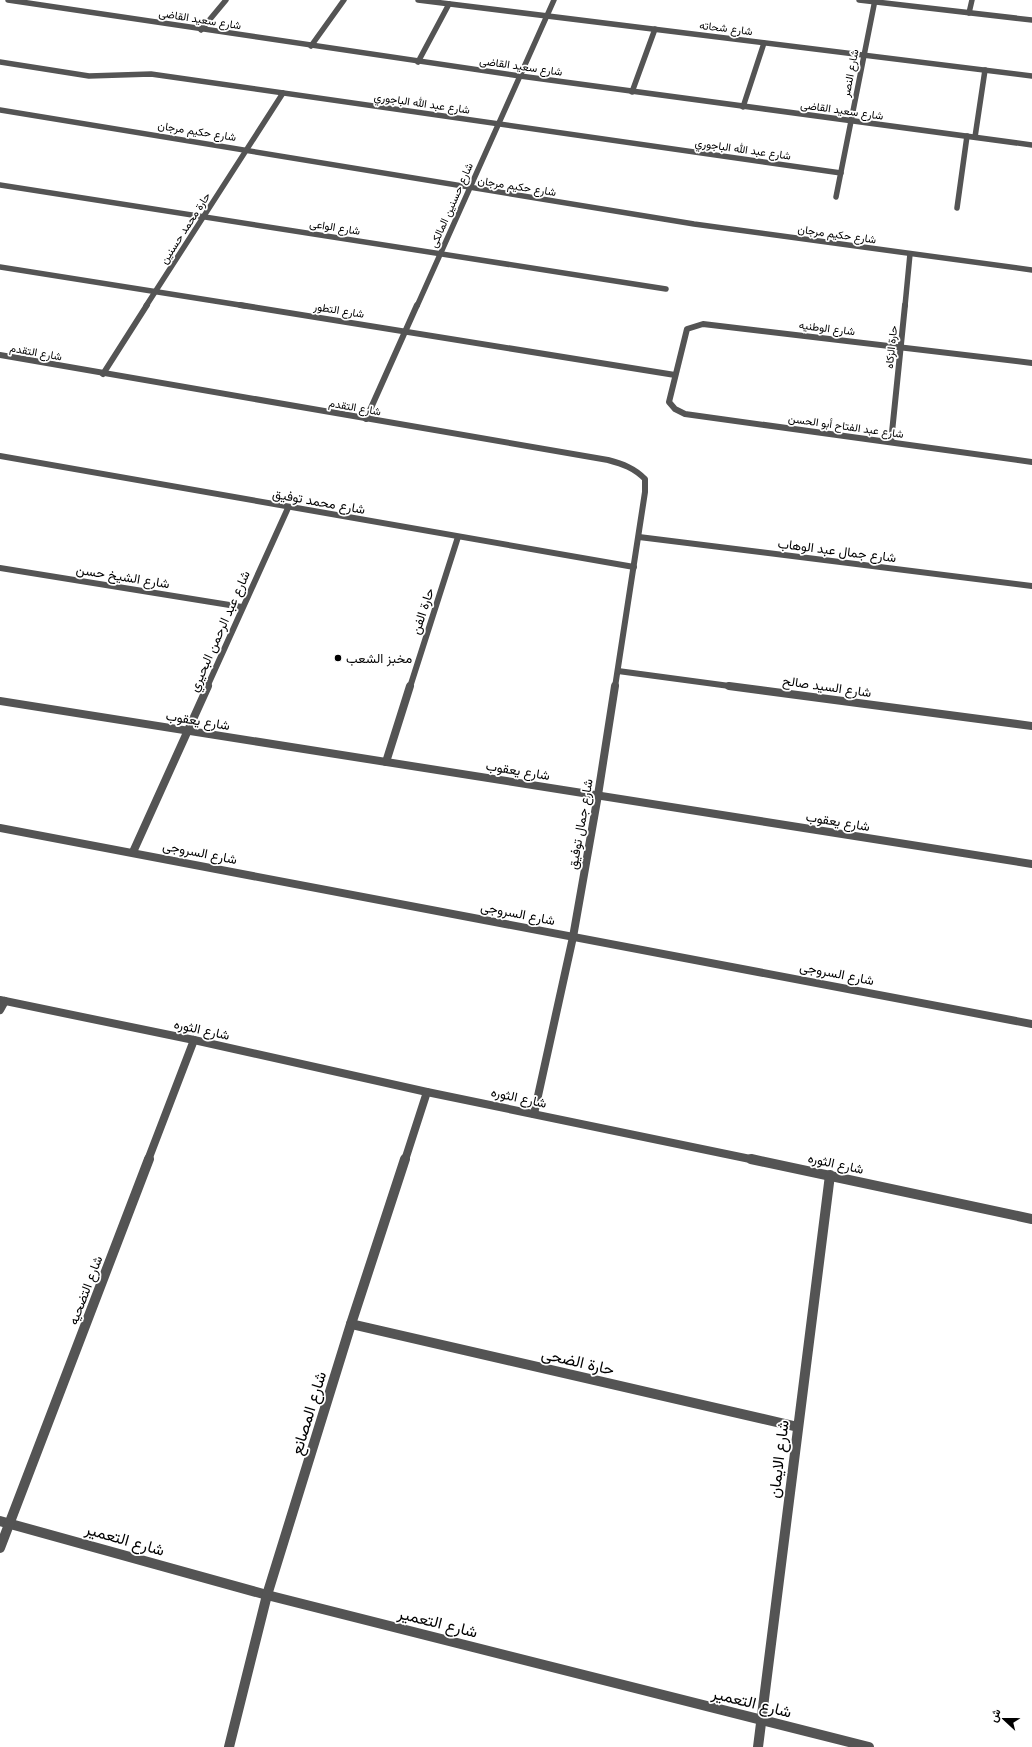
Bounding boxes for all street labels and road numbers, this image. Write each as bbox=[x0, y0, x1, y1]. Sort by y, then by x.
street label: شارع سعيد القاضى bbox=[158, 7, 242, 33]
street label: شارع شحاته bbox=[698, 19, 754, 39]
street label: شارع النصر bbox=[839, 48, 863, 99]
street label: شارع سعيد القاضى bbox=[479, 54, 563, 80]
street label: شارع عبد الله الباجوري bbox=[373, 90, 471, 120]
street label: شارع سعيد القاضى bbox=[800, 98, 884, 124]
street label: شارع حكيم مرجان bbox=[157, 119, 237, 145]
street label: شارع عبد الله الباجوري bbox=[694, 136, 792, 166]
street label: شارع حسنين المالكى bbox=[427, 160, 477, 250]
street label: شارع حكيم مرجان bbox=[477, 174, 557, 200]
street label: حارة محمد حسنين bbox=[157, 190, 213, 266]
street label: شارع الواعى bbox=[308, 217, 362, 239]
street label: شارع حكيم مرجان bbox=[797, 223, 877, 247]
street label: شارع التطور bbox=[312, 300, 365, 322]
street label: شارع الوطنيه bbox=[798, 319, 856, 339]
street label: حارة الزكاه bbox=[883, 325, 900, 369]
street label: شارع التقدم bbox=[9, 341, 63, 365]
street label: شارع التقدم bbox=[328, 396, 382, 420]
street label: شارع عبد الفتاح أبو الحسن bbox=[787, 412, 905, 442]
street label: شارع محمد توفيق bbox=[271, 486, 366, 519]
street label: شارع جمال عبد الوهاب bbox=[777, 536, 897, 567]
street label: شارع الشيخ حسن bbox=[75, 562, 171, 593]
street label: شارع عبد الرحمن البحيري bbox=[186, 568, 256, 695]
street label: حارة الفن bbox=[408, 586, 438, 637]
street label: شارع السيد صالح bbox=[781, 673, 872, 702]
street label: شارع يعقوب bbox=[164, 708, 231, 735]
street label: شارع يعقوب bbox=[484, 758, 551, 785]
street label: شارع جمال توفيق bbox=[565, 778, 598, 871]
street label: شارع يعقوب bbox=[804, 809, 871, 836]
street label: شارع السروجى bbox=[161, 838, 238, 869]
street label: شارع السروجى bbox=[479, 899, 556, 930]
street label: شارع السروجى bbox=[798, 959, 875, 990]
street label: شارع الثوره bbox=[172, 1016, 231, 1045]
street label: شارع الثوره bbox=[489, 1084, 548, 1113]
street label: شارع الثوره bbox=[806, 1150, 865, 1179]
street label: شارع التضحيه bbox=[65, 1254, 107, 1328]
street label: حارة الضحى bbox=[539, 1345, 616, 1380]
street label: شارع المصانع bbox=[288, 1369, 332, 1458]
street label: شارع الايمان bbox=[765, 1419, 795, 1499]
street label: شارع التعمير bbox=[82, 1520, 166, 1562]
street label: شارع التعمير bbox=[395, 1604, 479, 1644]
street label: شارع التعمير bbox=[709, 1684, 793, 1724]

